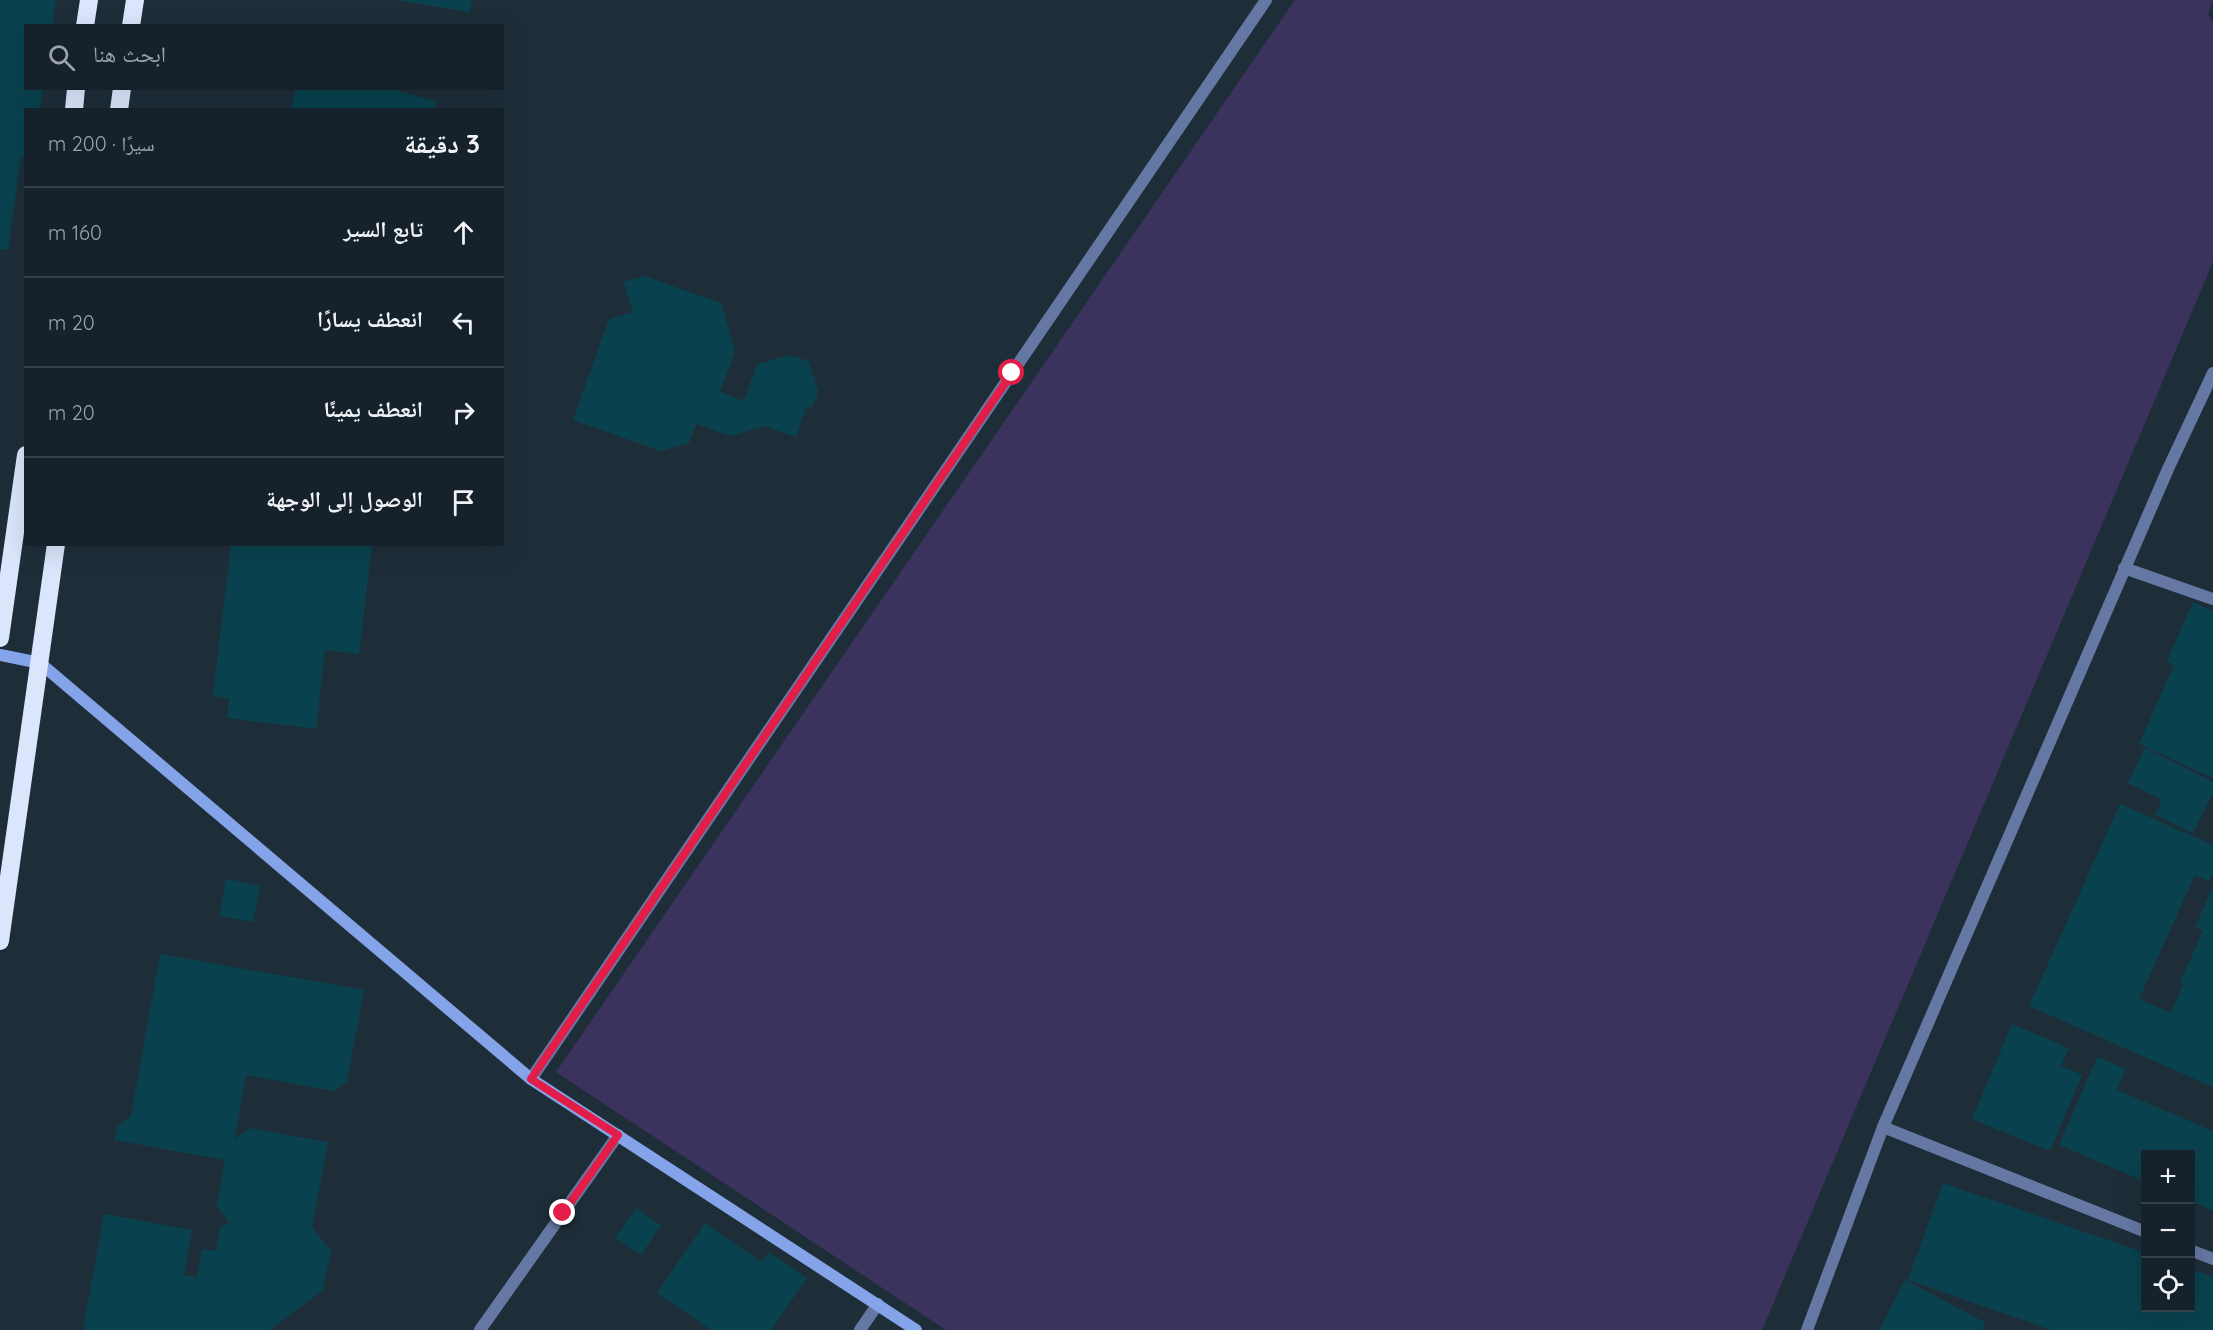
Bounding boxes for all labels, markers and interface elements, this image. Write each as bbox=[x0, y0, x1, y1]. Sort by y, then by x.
search box bbox=[24, 24, 504, 90]
text: ابحث هنا bbox=[93, 40, 166, 68]
icon: search bbox=[45, 41, 78, 74]
text: 3 دقيقة bbox=[404, 127, 480, 160]
text: سيرًا · 200 m bbox=[48, 131, 155, 156]
text: تابع السير bbox=[343, 215, 423, 243]
icon: ahead bbox=[447, 216, 480, 249]
text: 160 m bbox=[48, 220, 102, 245]
text: انعطف يسارًا bbox=[317, 305, 423, 333]
icon: left bbox=[447, 306, 480, 339]
text: 20 m bbox=[48, 310, 95, 335]
route start bbox=[998, 359, 1024, 385]
text: انعطف يمينًا bbox=[324, 395, 423, 423]
icon: right bbox=[447, 396, 480, 429]
text: 20 m bbox=[48, 400, 95, 425]
text: الوصول إلى الوجهة bbox=[266, 485, 423, 513]
icon: arrive bbox=[447, 486, 480, 519]
map controls bbox=[2141, 1150, 2195, 1312]
button: + bbox=[2141, 1150, 2195, 1204]
route end bbox=[549, 1199, 575, 1225]
button: − bbox=[2141, 1204, 2195, 1258]
button: locate bbox=[2141, 1258, 2195, 1312]

